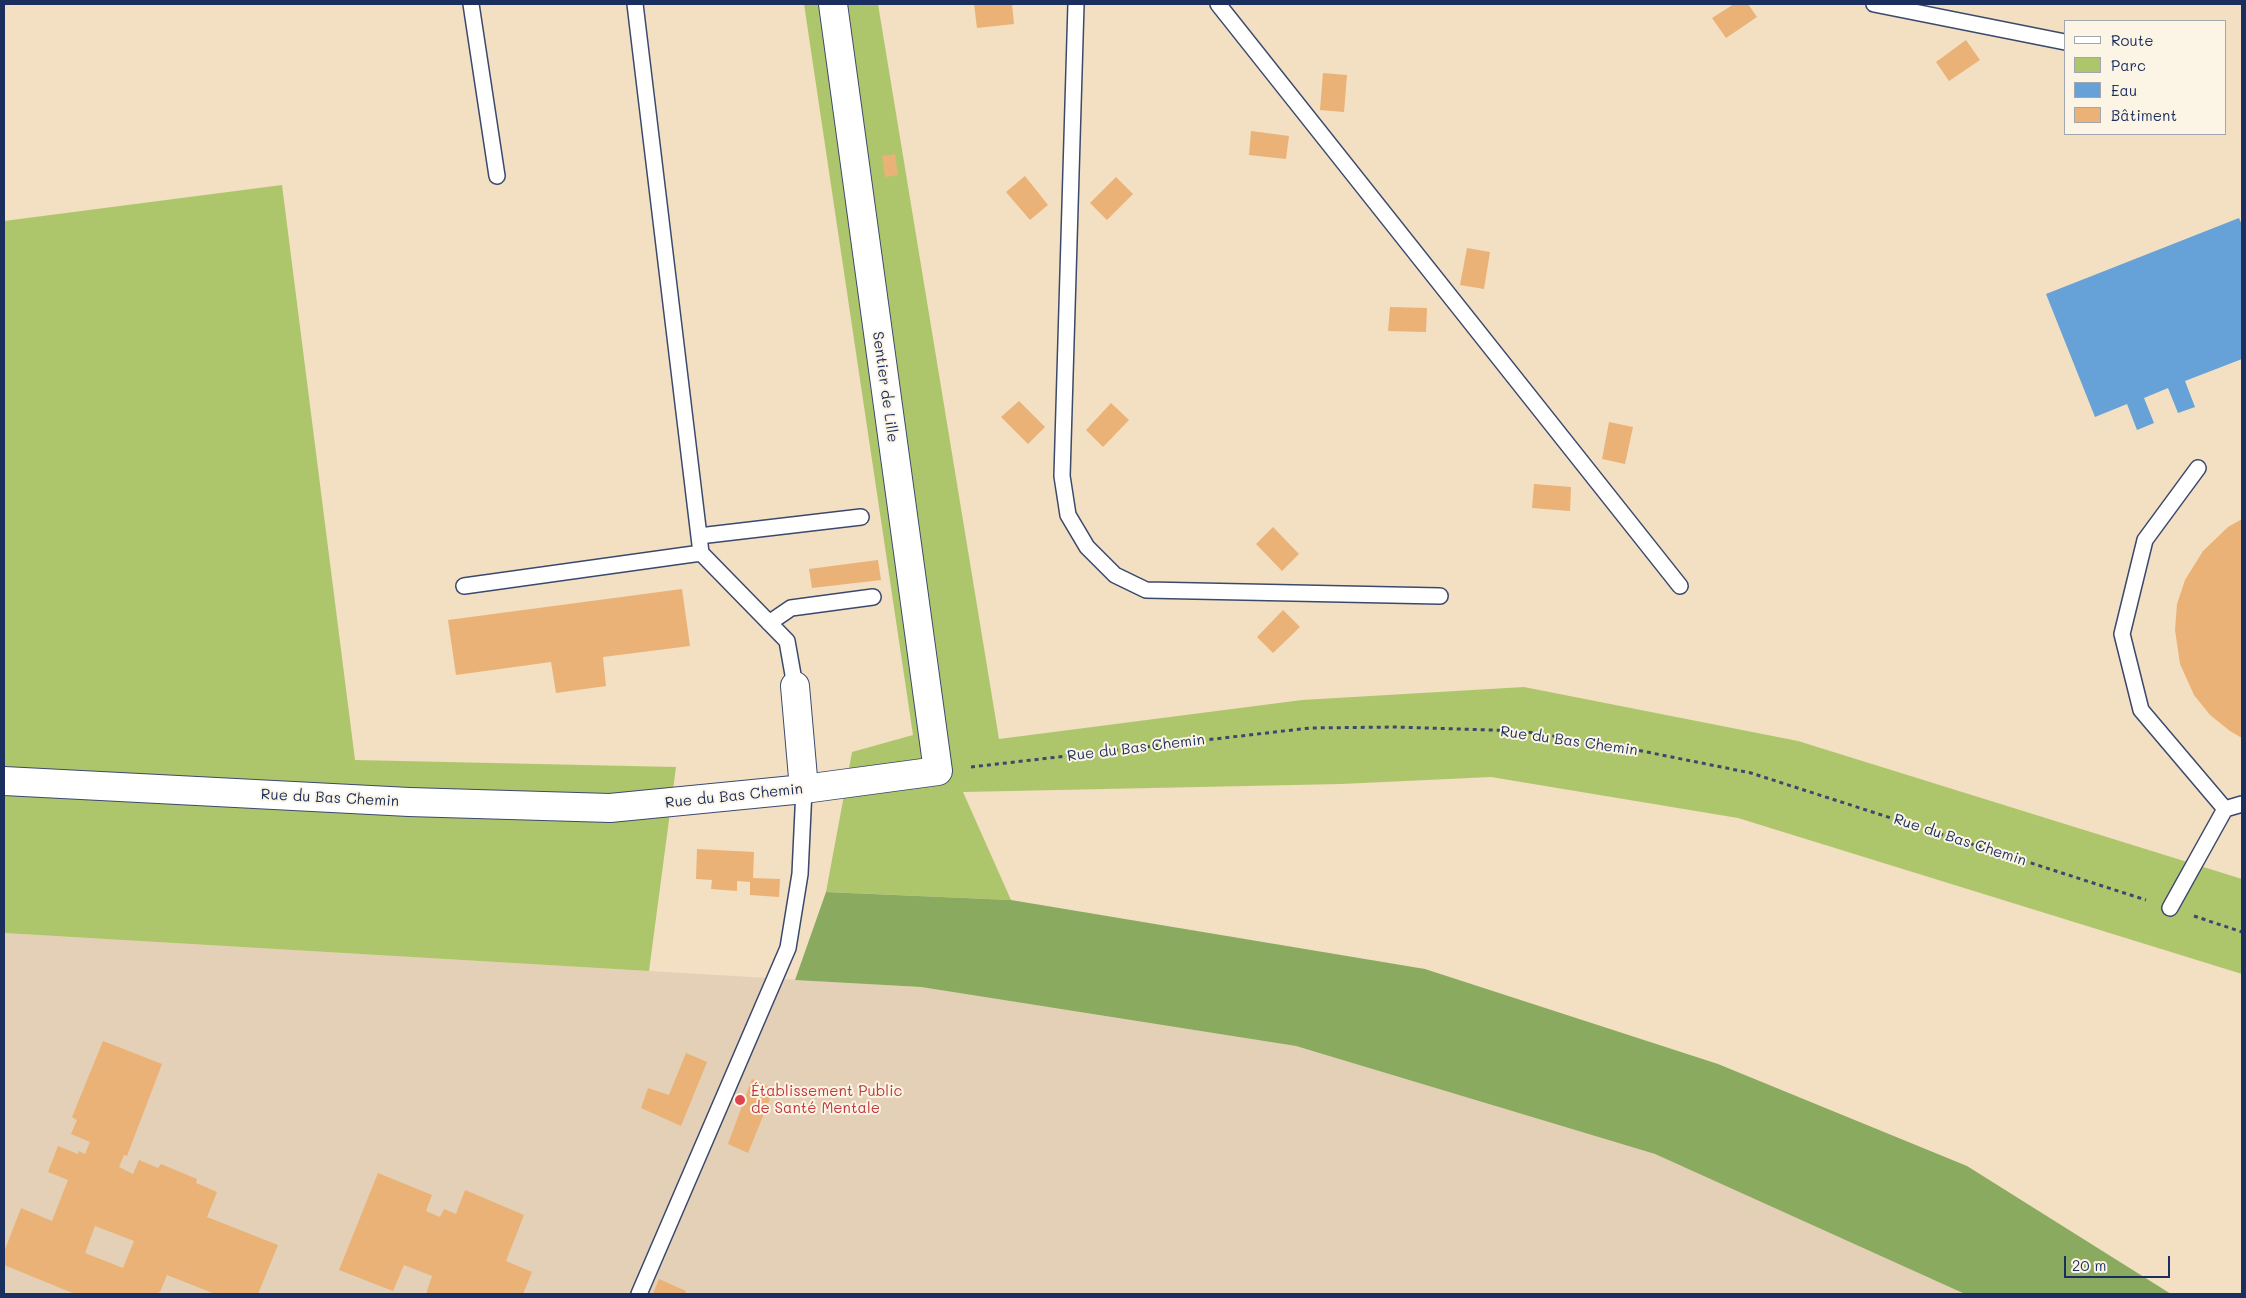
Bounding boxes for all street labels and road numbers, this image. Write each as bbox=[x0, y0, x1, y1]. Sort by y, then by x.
street label: Sentier de Lille bbox=[868, 330, 902, 444]
street label: Rue du Bas Chemin bbox=[1499, 722, 1639, 760]
street label: Rue du Bas Chemin bbox=[1066, 731, 1206, 765]
street label: Rue du Bas Chemin bbox=[664, 780, 804, 812]
street label: Rue du Bas Chemin bbox=[260, 785, 400, 811]
street label: Rue du Bas Chemin bbox=[1891, 810, 2029, 870]

